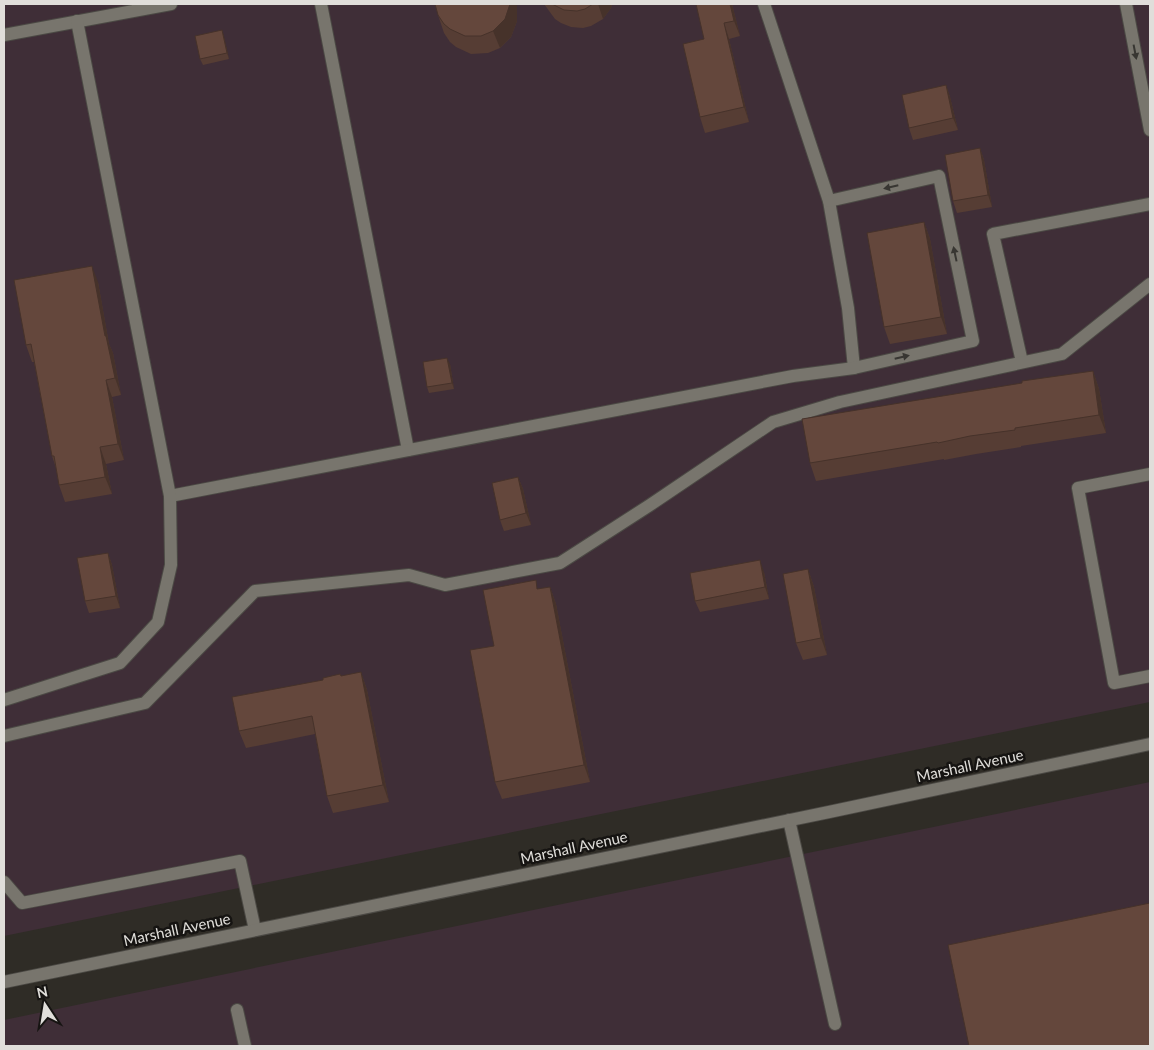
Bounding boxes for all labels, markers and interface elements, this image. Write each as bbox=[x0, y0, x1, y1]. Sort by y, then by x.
one-way arrow bbox=[1131, 44, 1139, 59]
one-way arrow bbox=[884, 183, 899, 191]
one-way arrow bbox=[951, 247, 959, 262]
one-way arrow bbox=[894, 353, 910, 361]
street label: Marshall Avenue bbox=[915, 745, 1025, 785]
street label: Marshall Avenue bbox=[519, 827, 629, 867]
street label: Marshall Avenue bbox=[122, 909, 232, 949]
north arrow bbox=[20, 980, 70, 1030]
text: N bbox=[35, 982, 49, 1001]

